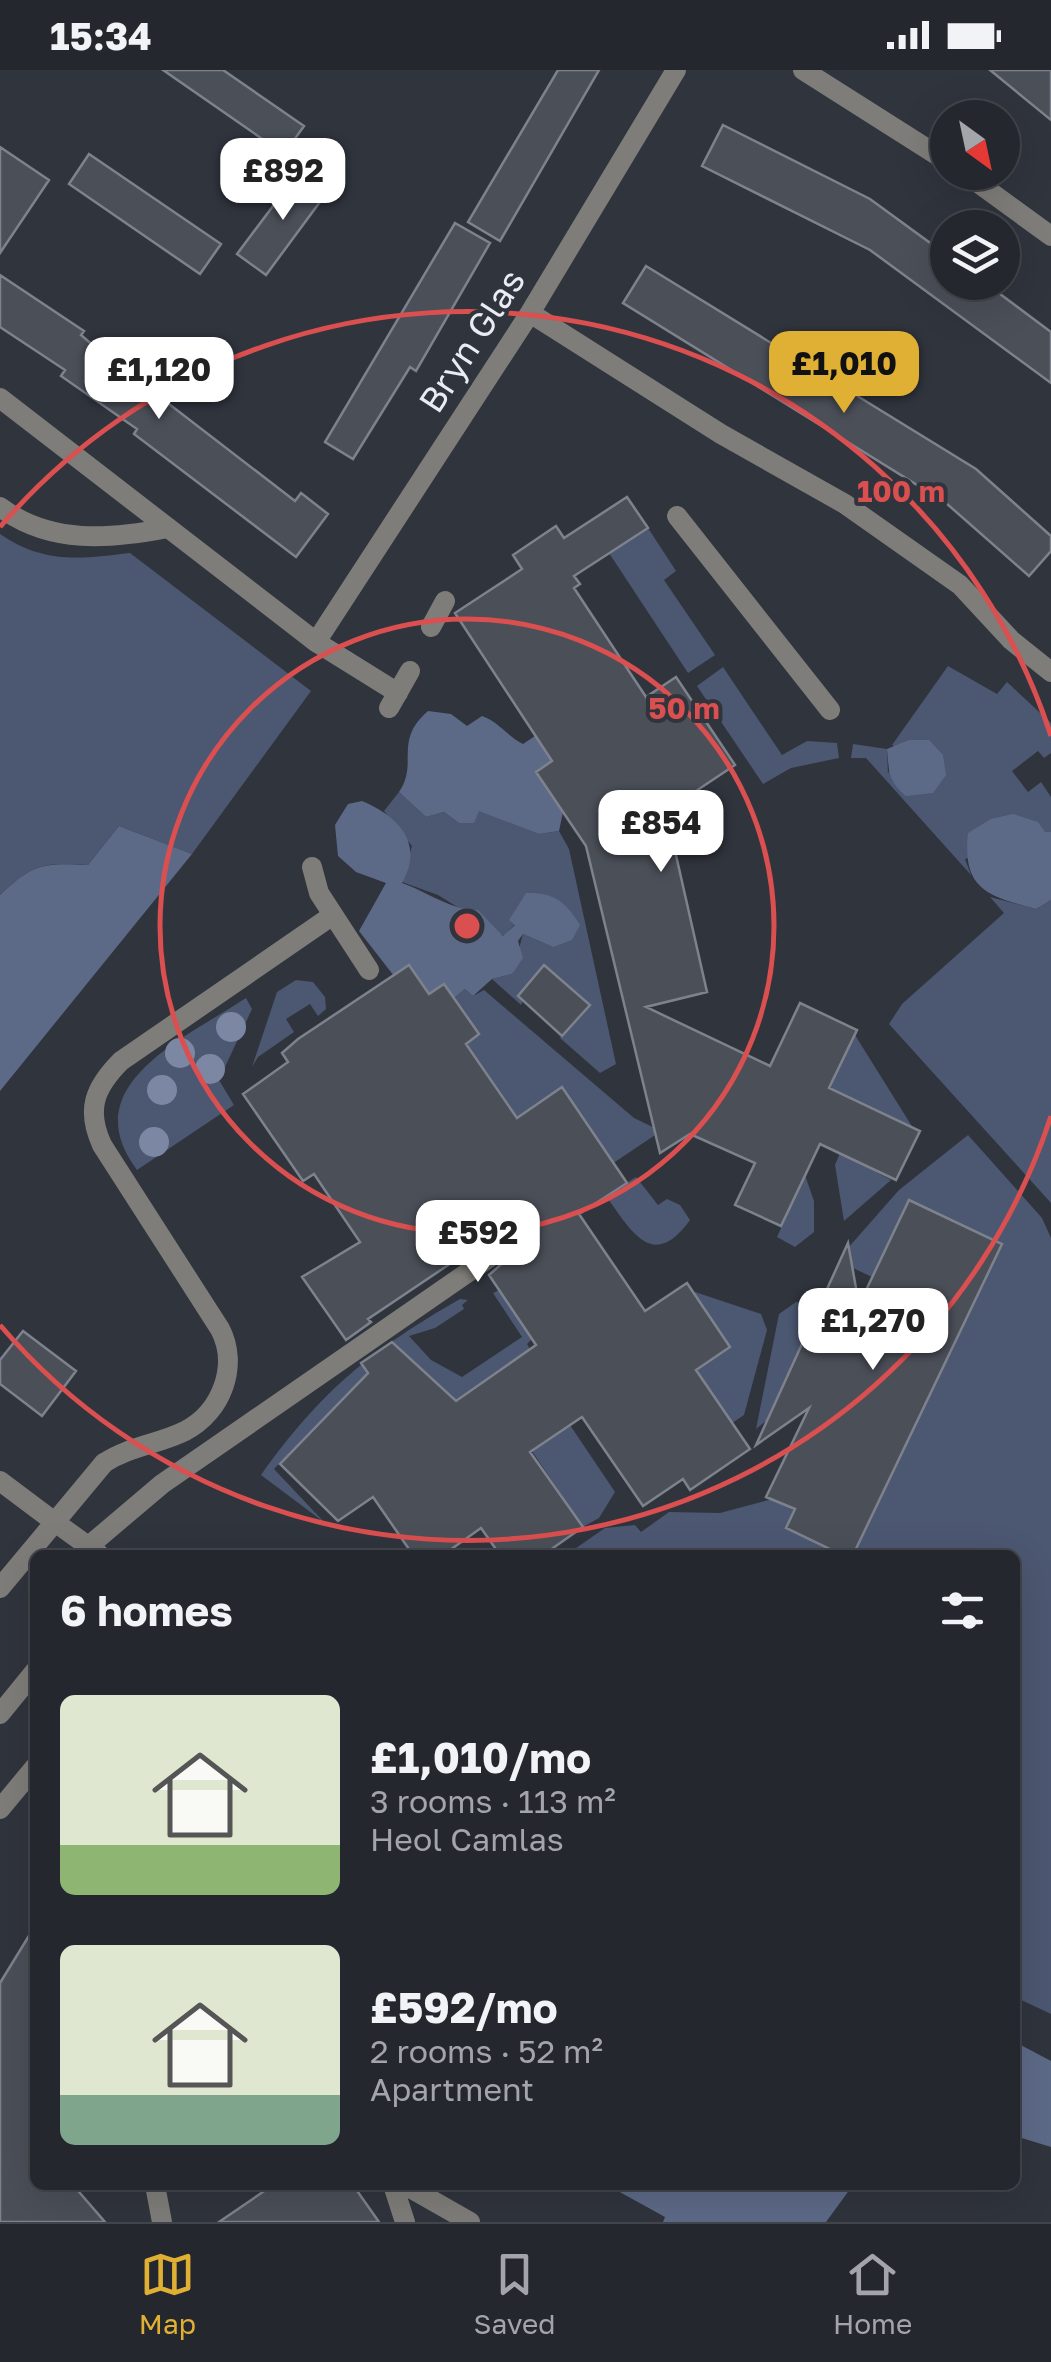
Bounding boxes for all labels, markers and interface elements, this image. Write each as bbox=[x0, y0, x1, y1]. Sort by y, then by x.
text: 15:34 bbox=[50, 13, 152, 58]
north arrow bbox=[930, 100, 1020, 190]
map controls bbox=[930, 100, 1020, 300]
pin: £892 bbox=[224, 138, 342, 223]
text: £892 bbox=[242, 151, 324, 189]
button: layers bbox=[930, 210, 1020, 300]
street label: Bryn Glas bbox=[409, 261, 533, 420]
pin: £1,010 bbox=[763, 331, 925, 416]
pin: £1,120 bbox=[78, 337, 240, 422]
text: £1,010 bbox=[791, 344, 897, 382]
text: £1,120 bbox=[107, 350, 211, 388]
text: 100 m bbox=[857, 473, 945, 509]
text: 50 m bbox=[648, 690, 720, 726]
pin: £854 bbox=[602, 790, 720, 875]
text: £854 bbox=[620, 803, 702, 841]
centre of rings bbox=[449, 908, 485, 944]
pin: £592 bbox=[419, 1200, 537, 1285]
text: £592 bbox=[438, 1213, 518, 1251]
pin: £1,270 bbox=[792, 1288, 954, 1373]
text: £1,270 bbox=[820, 1301, 926, 1339]
icon: filters bbox=[935, 1583, 990, 1638]
text: 6 homes bbox=[60, 1585, 233, 1635]
text: £1,010/mo bbox=[370, 1732, 591, 1782]
icon: home bbox=[140, 1735, 260, 1855]
text: 3 rooms · 113 m² bbox=[370, 1782, 616, 1820]
text: Heol Camlas bbox=[370, 1820, 564, 1858]
text: £592/mo bbox=[370, 1982, 558, 2032]
icon: home bbox=[140, 1985, 260, 2105]
text: 2 rooms · 52 m² bbox=[370, 2032, 603, 2070]
text: Apartment bbox=[370, 2070, 534, 2108]
tab: Map bbox=[139, 2247, 196, 2340]
tab: Saved bbox=[474, 2247, 555, 2340]
tab: Home bbox=[833, 2247, 912, 2340]

